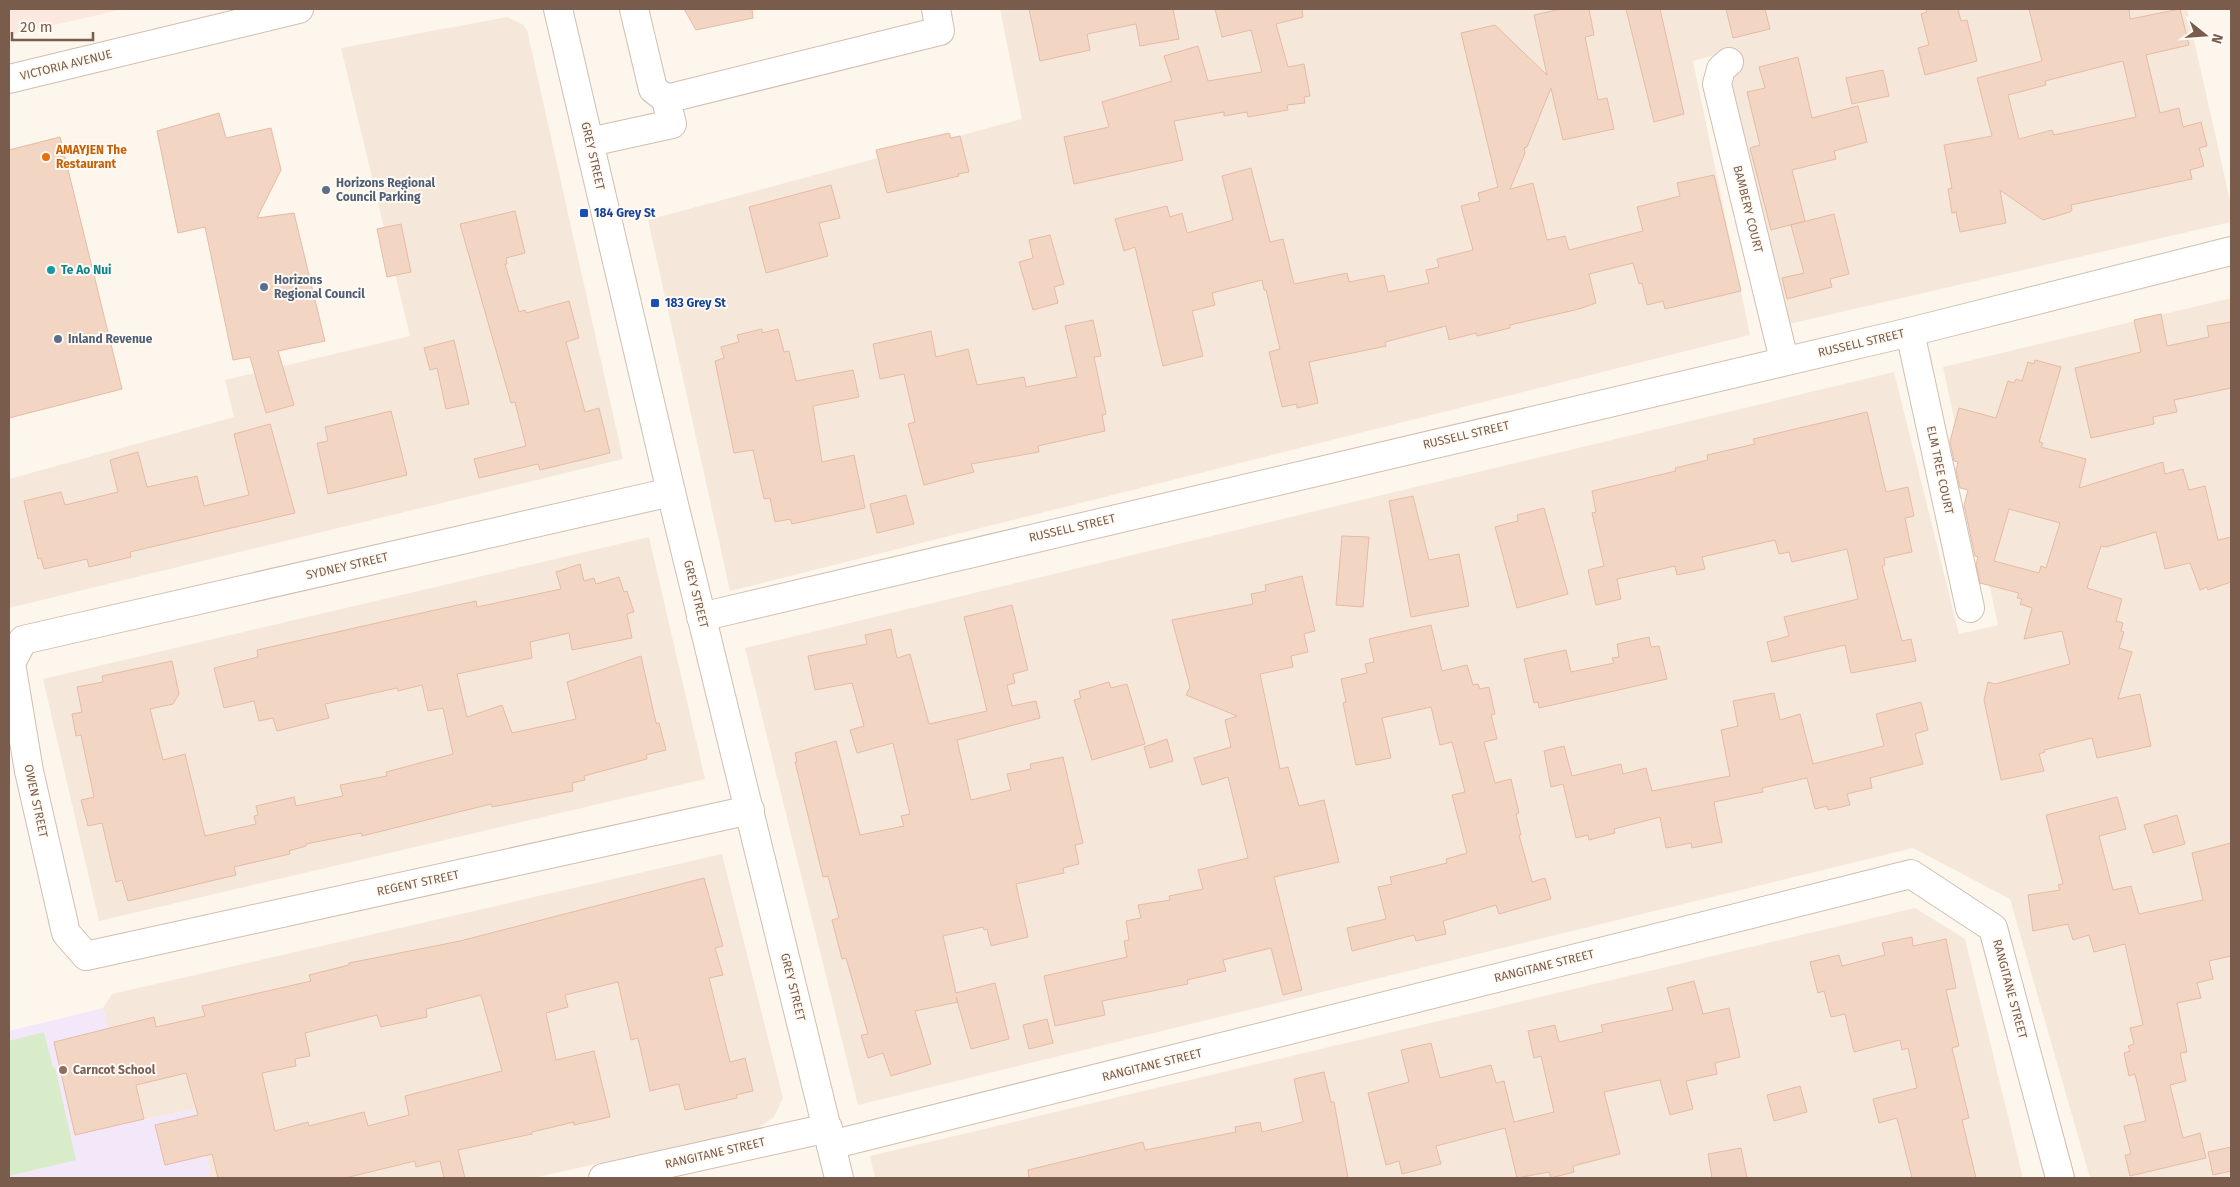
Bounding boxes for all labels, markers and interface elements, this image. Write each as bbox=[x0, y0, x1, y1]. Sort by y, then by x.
scale bar bbox=[12, 10, 94, 42]
north arrow bbox=[2180, 10, 2230, 60]
text: 20 m bbox=[20, 18, 53, 36]
text: N bbox=[2207, 32, 2226, 46]
street label: VICTORIA AVENUE bbox=[19, 47, 113, 83]
street label: GREY STREET bbox=[578, 120, 608, 192]
place label: AMAYJEN The Restaurant bbox=[55, 143, 127, 171]
marker: AMAYJEN The Restaurant bbox=[40, 151, 52, 163]
street label: BAMBERY COURT bbox=[1730, 164, 1766, 255]
place label: Horizons Regional Council Parking bbox=[336, 176, 435, 204]
marker: Horizons Regional Council Parking bbox=[320, 184, 332, 196]
place label: 184 Grey St bbox=[594, 206, 656, 220]
marker: 184 Grey St bbox=[578, 207, 590, 219]
place label: Te Ao Nui bbox=[61, 263, 111, 277]
marker: Te Ao Nui bbox=[45, 264, 57, 276]
place label: Horizons Regional Council bbox=[274, 273, 365, 301]
marker: Horizons Regional Council bbox=[258, 281, 270, 293]
place label: 183 Grey St bbox=[665, 296, 726, 310]
marker: 183 Grey St bbox=[649, 297, 661, 309]
street label: RUSSELL STREET bbox=[1816, 326, 1906, 360]
place label: Inland Revenue bbox=[68, 332, 153, 346]
marker: Inland Revenue bbox=[52, 333, 64, 345]
street label: RUSSELL STREET bbox=[1421, 418, 1511, 452]
street label: ELM TREE COURT bbox=[1924, 424, 1956, 516]
street label: RUSSELL STREET bbox=[1027, 511, 1117, 545]
street label: SYDNEY STREET bbox=[305, 550, 390, 582]
street label: GREY STREET bbox=[681, 558, 711, 630]
street label: OWEN STREET bbox=[21, 763, 51, 840]
street label: REGENT STREET bbox=[376, 867, 461, 899]
street label: RANGITANE STREET bbox=[1990, 938, 2030, 1041]
street label: RANGITANE STREET bbox=[1493, 947, 1596, 985]
street label: GREY STREET bbox=[778, 951, 808, 1023]
street label: RANGITANE STREET bbox=[1101, 1046, 1204, 1084]
place label: Carncot School bbox=[73, 1063, 156, 1077]
marker: Carncot School bbox=[57, 1064, 69, 1076]
street label: RANGITANE STREET bbox=[663, 1134, 767, 1171]

